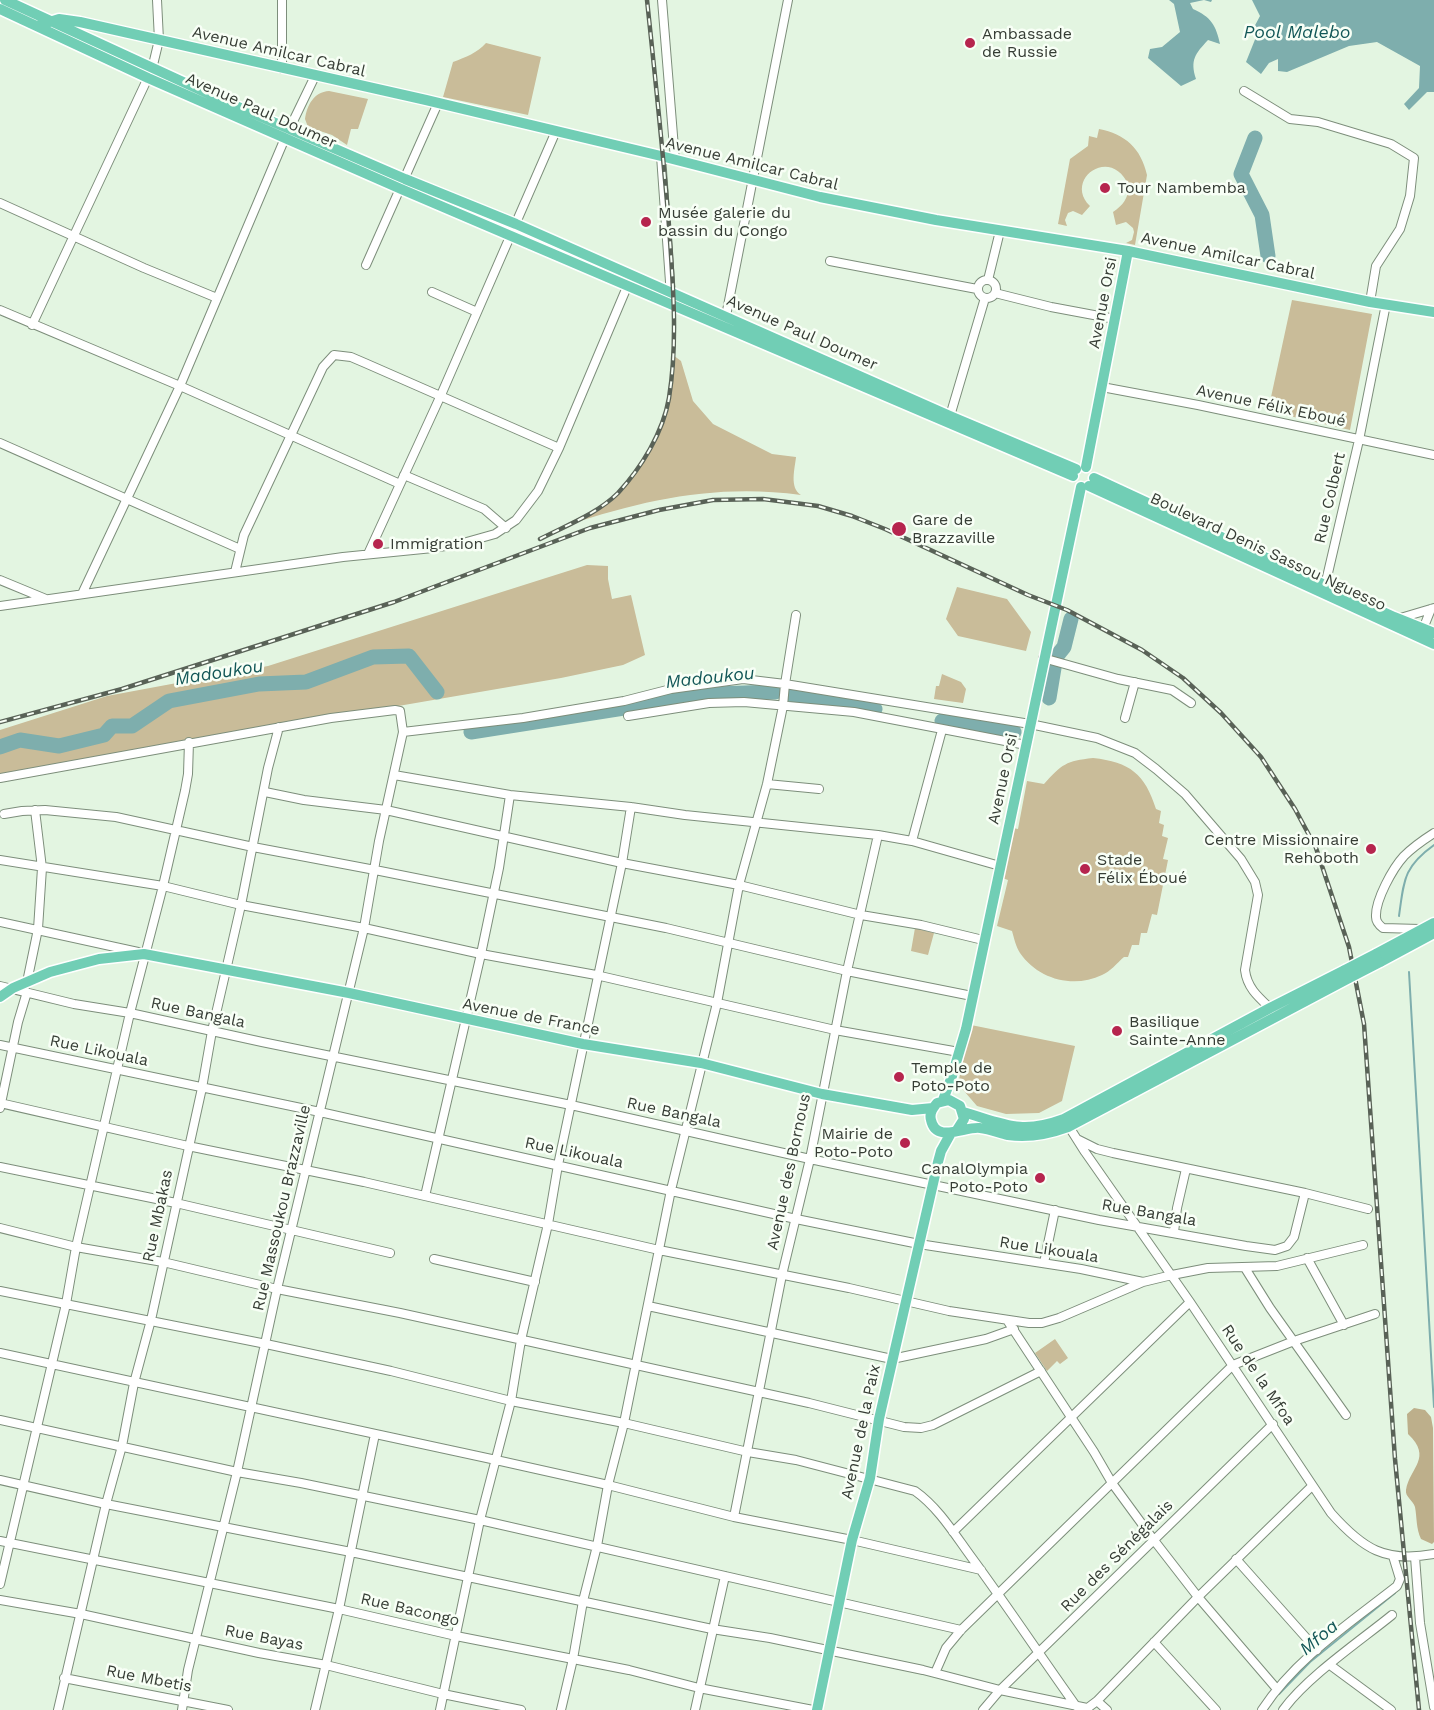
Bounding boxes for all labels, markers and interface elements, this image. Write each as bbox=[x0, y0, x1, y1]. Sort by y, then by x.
water label: Pool Malebo bbox=[1243, 22, 1351, 44]
street label: Avenue Amilcar Cabral bbox=[190, 23, 368, 81]
place label: Ambassade de Russie bbox=[982, 24, 1072, 62]
marker: Ambassade de Russie bbox=[963, 36, 977, 50]
street label: Avenue Paul Doumer bbox=[183, 69, 339, 153]
street label: Avenue Amilcar Cabral bbox=[664, 133, 840, 195]
place label: Tour Nambemba bbox=[1117, 178, 1246, 198]
marker: Tour Nambemba bbox=[1098, 181, 1112, 195]
place label: Musée galerie du bassin du Congo bbox=[658, 203, 791, 241]
marker: Musée galerie du bassin du Congo bbox=[639, 215, 653, 229]
street label: Avenue Amilcar Cabral bbox=[1139, 228, 1317, 284]
street label: Avenue Orsi bbox=[1085, 256, 1121, 350]
street label: Avenue Paul Doumer bbox=[724, 291, 880, 375]
street label: Avenue Félix Eboué bbox=[1195, 381, 1347, 431]
street label: Rue Colbert bbox=[1310, 451, 1350, 545]
street label: Boulevard Denis Sassou Nguesso bbox=[1147, 489, 1389, 615]
place label: Gare de Brazzaville bbox=[912, 510, 995, 548]
marker: Gare de Brazzaville bbox=[890, 520, 908, 538]
place label: Immigration bbox=[390, 534, 483, 554]
marker: Immigration bbox=[371, 537, 385, 551]
water label: Madoukou bbox=[173, 655, 265, 691]
water label: Madoukou bbox=[664, 663, 756, 693]
street label: Avenue Orsi bbox=[984, 732, 1022, 826]
place label: Centre Missionnaire Rehoboth bbox=[1204, 830, 1359, 868]
marker: Centre Missionnaire Rehoboth bbox=[1364, 842, 1378, 856]
place label: Stade Félix Éboué bbox=[1097, 850, 1187, 888]
marker: Stade Félix Éboué bbox=[1078, 862, 1092, 876]
street label: Rue Bangala bbox=[149, 994, 247, 1032]
street label: Avenue de France bbox=[461, 994, 601, 1040]
place label: Basilique Sainte-Anne bbox=[1129, 1012, 1226, 1050]
marker: Basilique Sainte-Anne bbox=[1110, 1024, 1124, 1038]
street label: Rue Likouala bbox=[48, 1031, 150, 1071]
place label: Temple de Poto-Poto bbox=[911, 1058, 992, 1096]
marker: Temple de Poto-Poto bbox=[892, 1070, 906, 1084]
street label: Avenue des Bornous bbox=[763, 1092, 815, 1252]
street label: Rue Bangala bbox=[625, 1094, 723, 1132]
street label: Rue Massoukou Brazzaville bbox=[249, 1103, 315, 1313]
place label: Mairie de Poto-Poto bbox=[814, 1124, 893, 1162]
street label: Rue Likouala bbox=[523, 1133, 625, 1173]
marker: Mairie de Poto-Poto bbox=[898, 1136, 912, 1150]
place label: CanalOlympia Poto-Poto bbox=[921, 1159, 1028, 1197]
street label: Rue Mbakas bbox=[139, 1168, 177, 1264]
marker: CanalOlympia Poto-Poto bbox=[1033, 1171, 1047, 1185]
street label: Rue Bangala bbox=[1100, 1195, 1198, 1231]
street label: Rue Likouala bbox=[998, 1233, 1100, 1267]
street label: Rue de la Mfoa bbox=[1217, 1321, 1299, 1429]
street label: Avenue de la Paix bbox=[837, 1363, 885, 1501]
street label: Rue des Sénégalais bbox=[1057, 1496, 1177, 1616]
street label: Rue Bacongo bbox=[359, 1589, 461, 1631]
water label: Mfoa bbox=[1295, 1616, 1343, 1660]
street label: Rue Bayas bbox=[223, 1621, 305, 1655]
street label: Rue Mbetis bbox=[104, 1661, 194, 1697]

